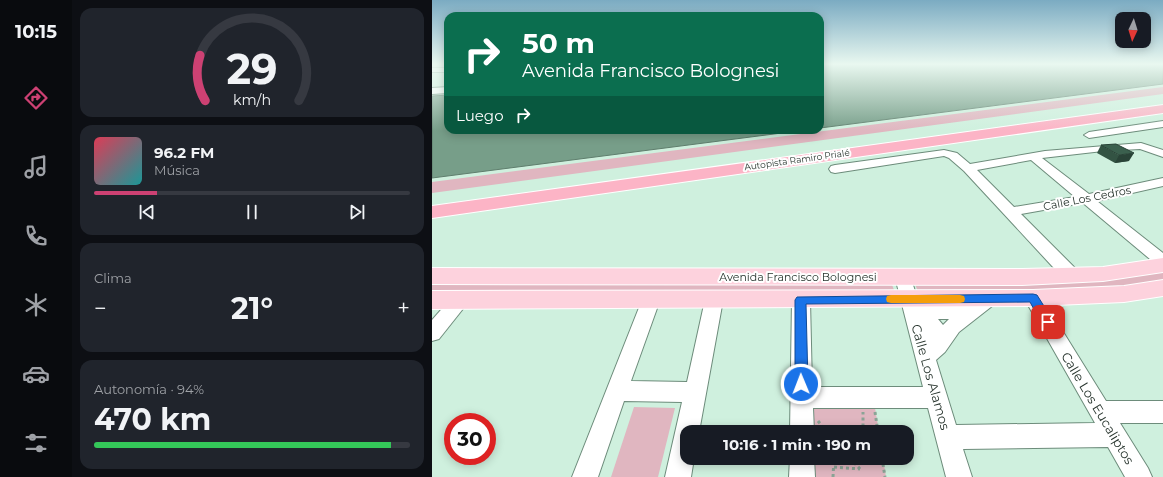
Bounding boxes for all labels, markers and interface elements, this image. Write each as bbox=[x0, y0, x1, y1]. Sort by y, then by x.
north arrow bbox=[1115, 12, 1151, 48]
map controls bbox=[1115, 12, 1151, 48]
text: 10:15 bbox=[15, 21, 57, 43]
text: 50 m bbox=[522, 26, 595, 60]
icon: right bbox=[456, 28, 508, 80]
text: 29 bbox=[226, 43, 278, 93]
text: Avenida Francisco Bolognesi bbox=[522, 60, 779, 82]
icon: directions bbox=[22, 84, 50, 112]
text: km/h bbox=[233, 90, 271, 108]
icon: right bbox=[512, 104, 534, 126]
text: Luego bbox=[456, 106, 504, 125]
text: 96.2 FM bbox=[154, 143, 214, 162]
street label: Autopista Ramiro Prialé bbox=[744, 147, 851, 172]
icon: music bbox=[22, 153, 50, 181]
text: Música bbox=[154, 162, 200, 178]
street label: Calle Los Cedros bbox=[1042, 182, 1133, 213]
icon: previous bbox=[136, 201, 158, 223]
icon: pause bbox=[241, 201, 263, 223]
icon: next bbox=[346, 201, 368, 223]
icon: phone bbox=[22, 222, 50, 250]
text: Clima bbox=[94, 270, 132, 286]
street label: Avenida Francisco Bolognesi bbox=[719, 270, 877, 284]
text: 21° bbox=[231, 290, 273, 327]
icon: climate bbox=[22, 291, 50, 319]
text: − bbox=[94, 295, 107, 322]
text: + bbox=[397, 295, 410, 322]
pin bbox=[1031, 305, 1065, 339]
icon: arrive bbox=[1037, 311, 1059, 333]
street label: Calle Los Alamos bbox=[908, 322, 954, 432]
street label: Calle Los Eucaliptos bbox=[1058, 349, 1138, 467]
icon: car bbox=[22, 360, 50, 388]
position arrow bbox=[780, 363, 822, 405]
text: Autonomía · 94% bbox=[94, 381, 204, 397]
text: 470 km bbox=[94, 401, 211, 438]
speed limit sign: 30 bbox=[444, 413, 496, 465]
icon: filters bbox=[22, 429, 50, 457]
text: 10:16 · 1 min · 190 m bbox=[723, 435, 871, 454]

